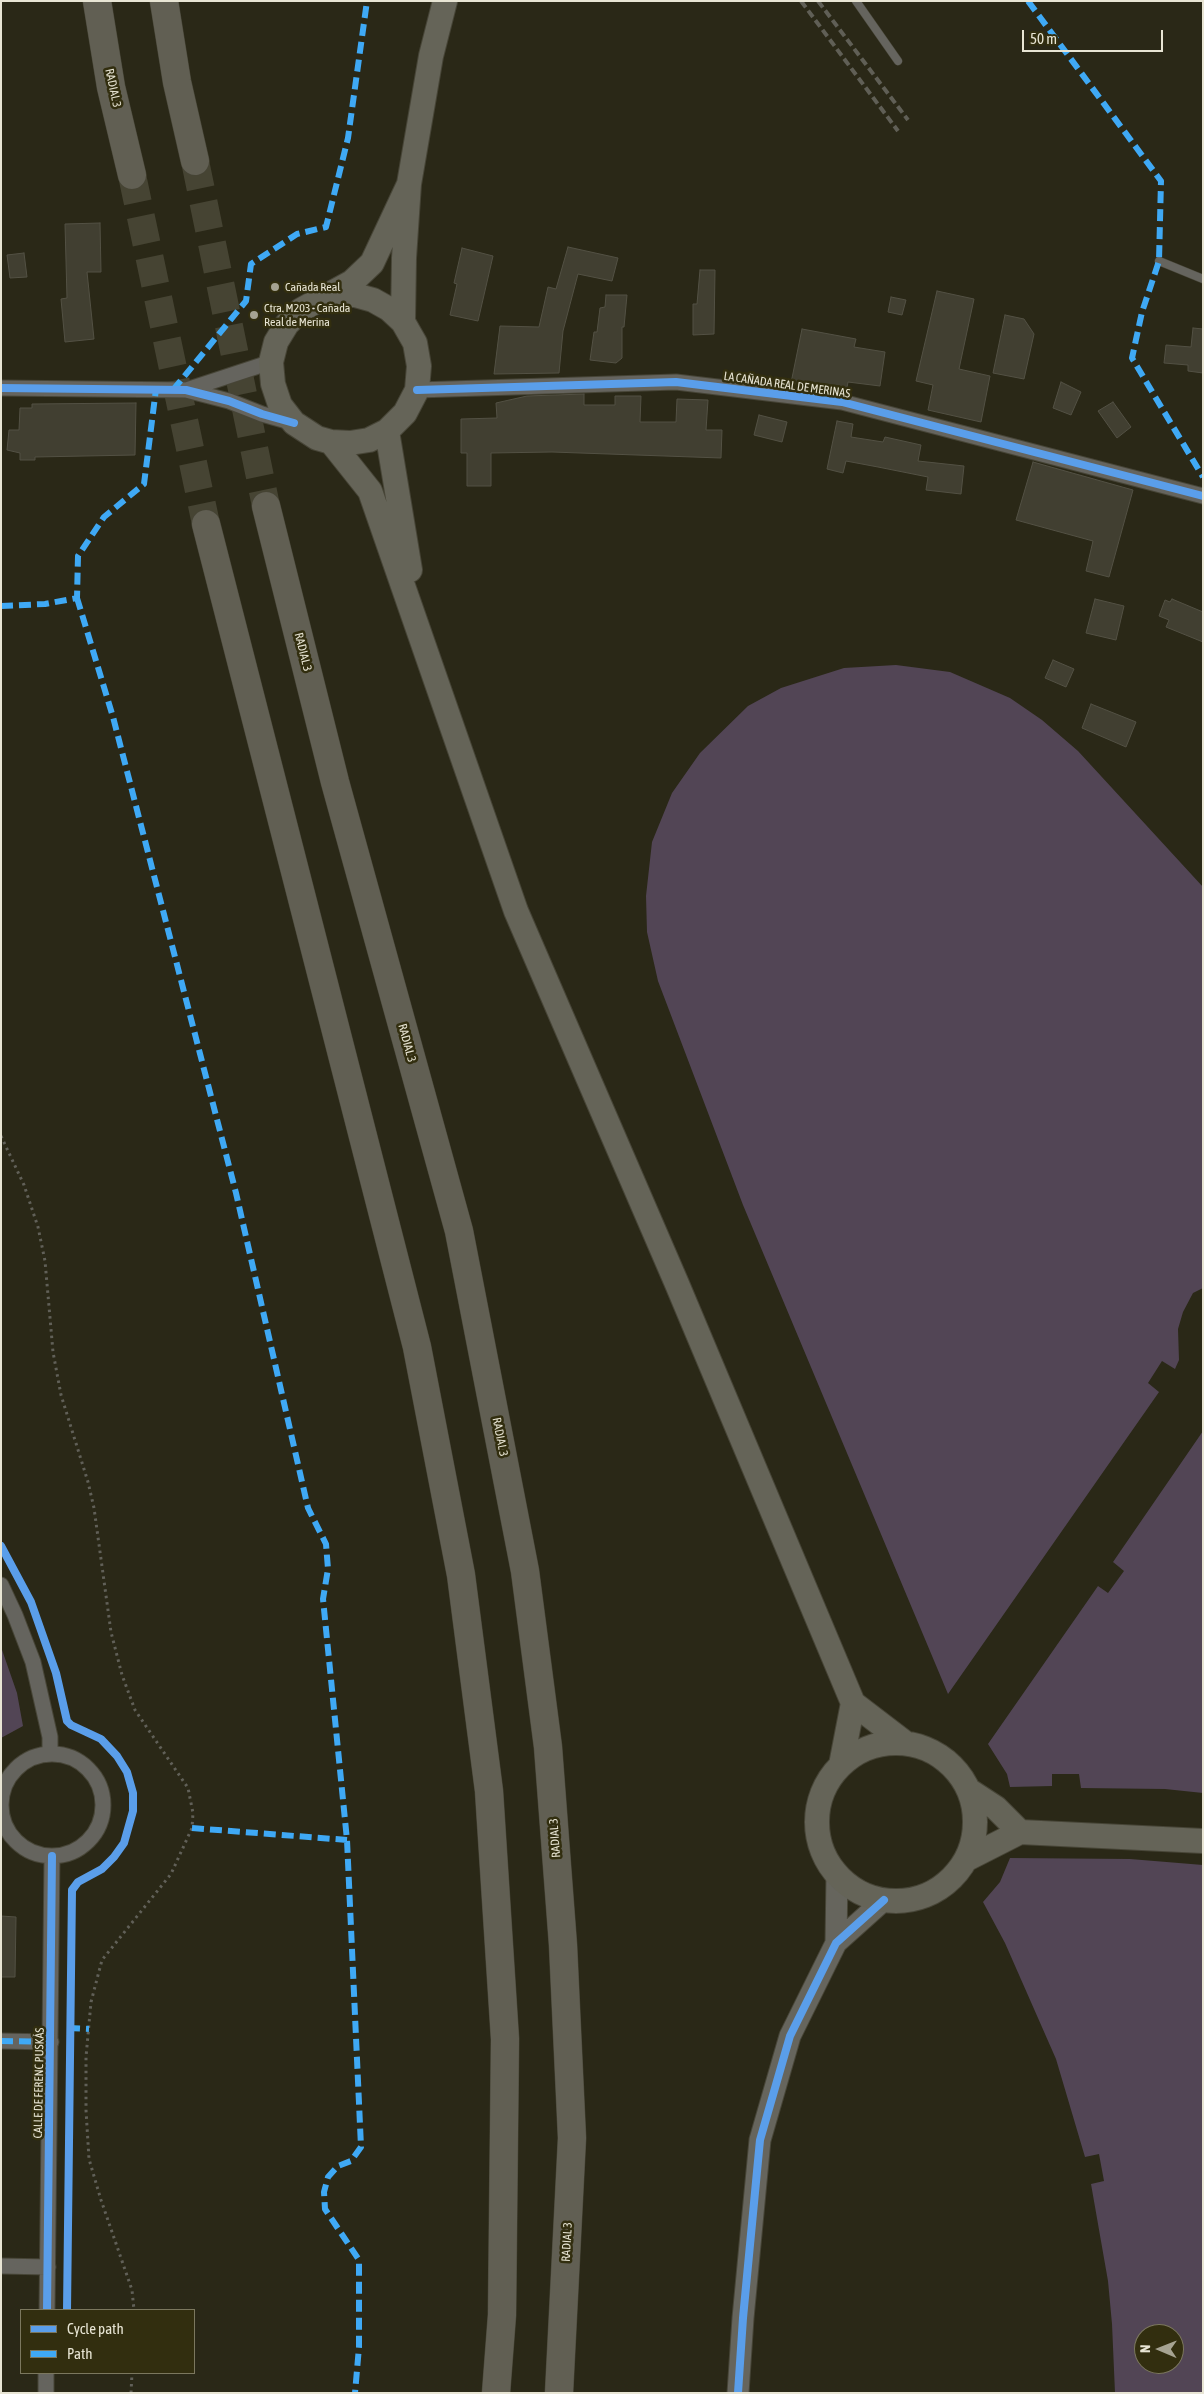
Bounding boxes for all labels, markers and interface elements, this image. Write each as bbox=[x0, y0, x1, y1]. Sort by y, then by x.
scale bar bbox=[1024, 20, 1165, 52]
text: 50 m bbox=[1030, 30, 1057, 47]
street label: RADIAL 3 bbox=[102, 67, 124, 109]
place label: Cañada Real bbox=[285, 280, 340, 294]
marker: Cañada Real bbox=[269, 281, 281, 293]
place label: Ctra. M203 - Cañada Real de Merina bbox=[264, 301, 350, 329]
marker: Ctra. M203 - Cañada Real de Merina bbox=[248, 309, 260, 321]
street label: LA CAÑADA REAL DE MERINAS bbox=[723, 369, 851, 401]
street label: RADIAL 3 bbox=[291, 631, 315, 673]
street label: RADIAL 3 bbox=[395, 1022, 419, 1064]
street label: RADIAL 3 bbox=[489, 1416, 511, 1458]
street label: RADIAL 3 bbox=[546, 1818, 564, 1858]
street label: CALLE DE FERENC PUSKÁS bbox=[31, 2027, 47, 2139]
street label: RADIAL 3 bbox=[559, 2222, 575, 2262]
legend bbox=[20, 2309, 195, 2374]
text: Cycle path bbox=[67, 2320, 124, 2337]
north arrow bbox=[1134, 2324, 1184, 2374]
text: N bbox=[1137, 2344, 1153, 2353]
text: Path bbox=[67, 2345, 93, 2362]

